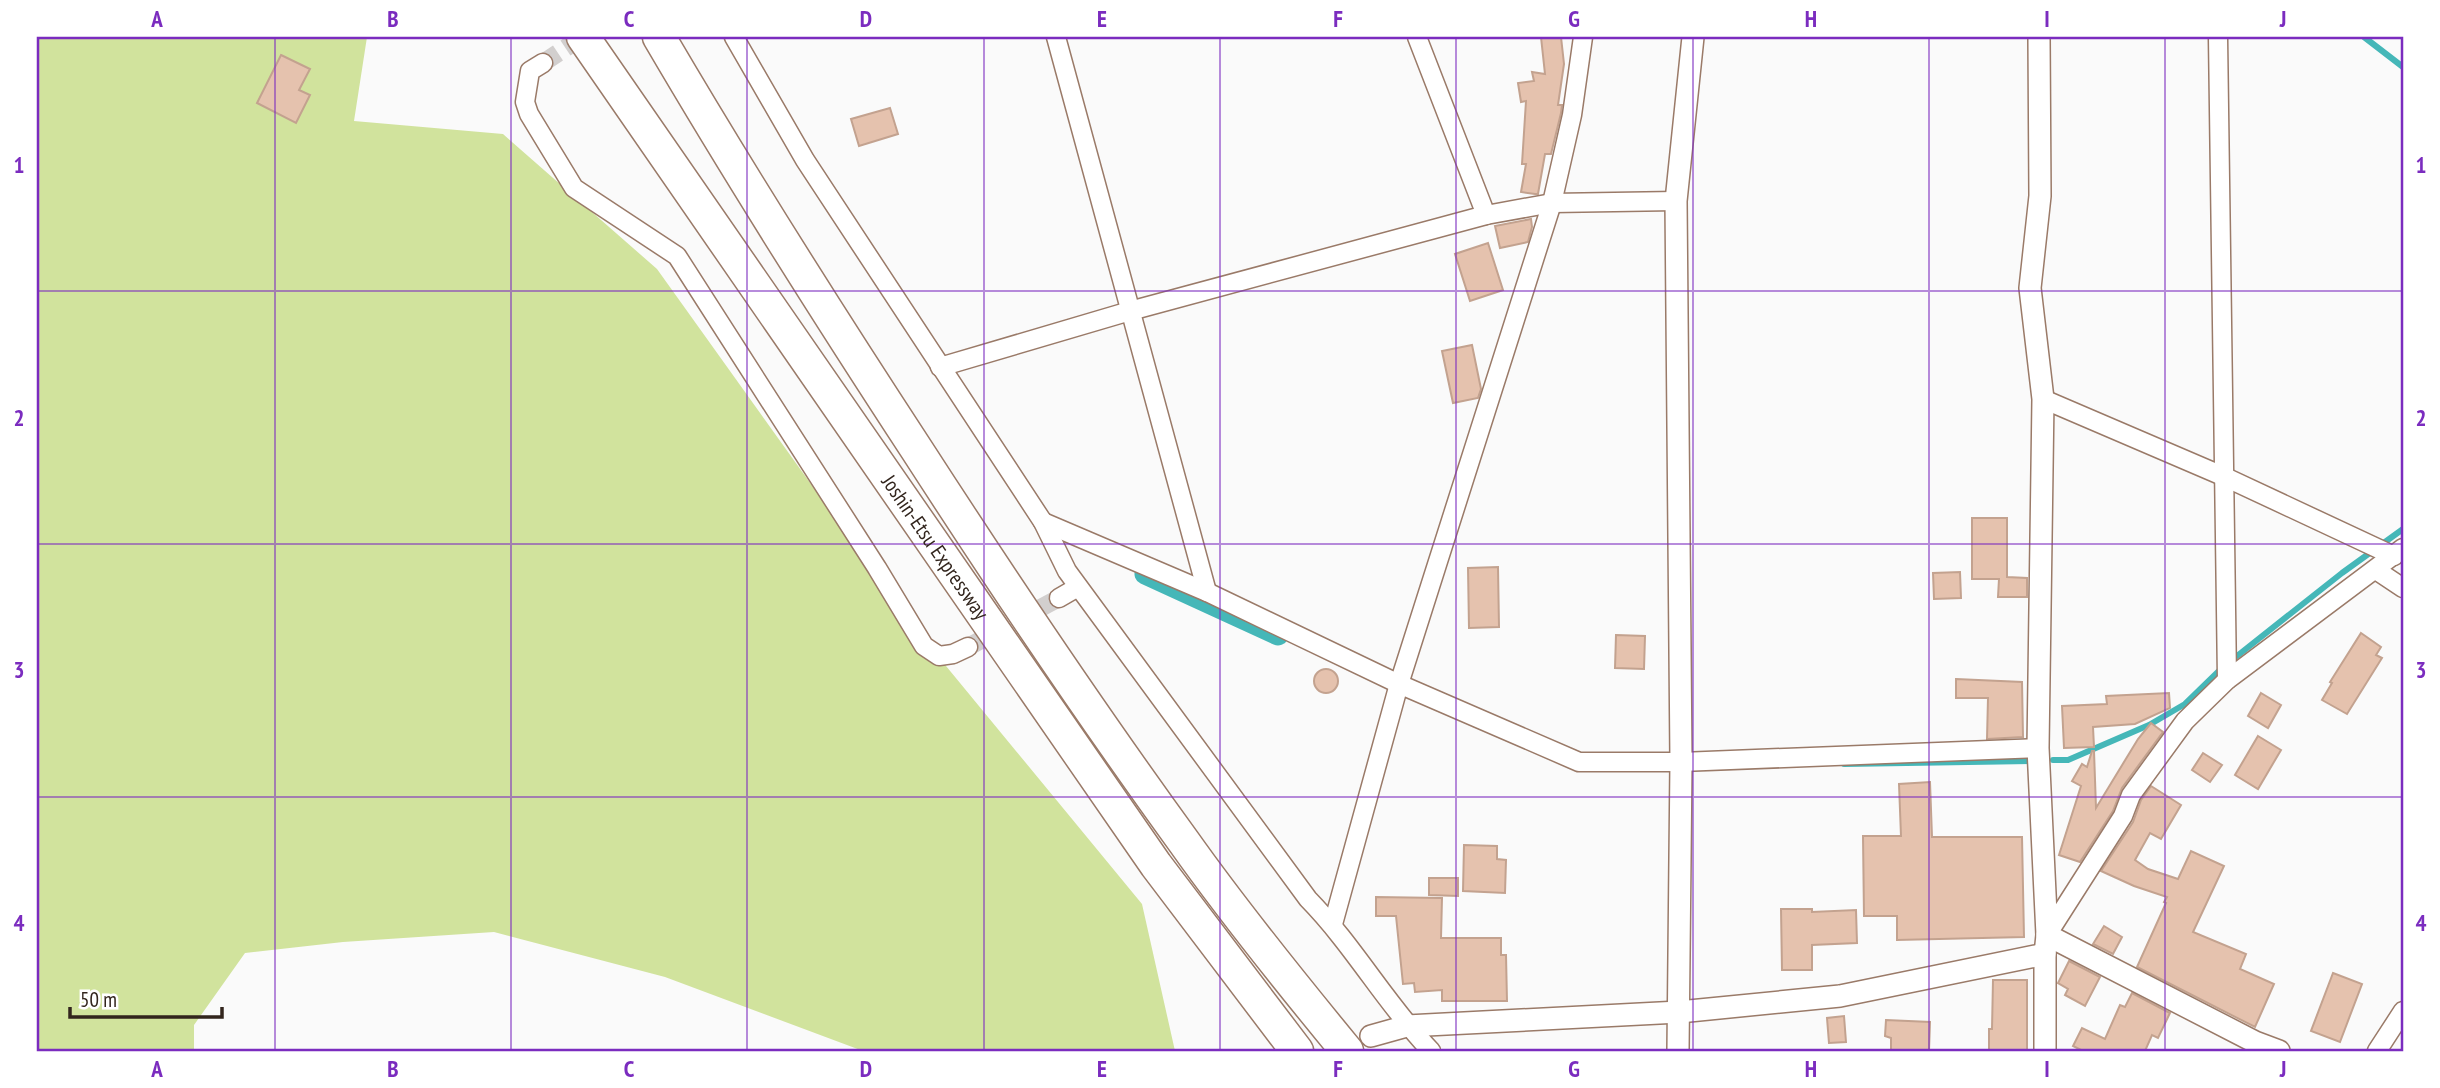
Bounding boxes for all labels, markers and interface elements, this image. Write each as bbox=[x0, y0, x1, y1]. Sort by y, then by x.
text: A bbox=[150, 4, 163, 33]
text: B bbox=[387, 4, 399, 33]
text: C bbox=[624, 4, 635, 33]
text: D bbox=[860, 4, 872, 33]
text: E bbox=[1097, 4, 1107, 33]
text: F bbox=[1333, 4, 1343, 33]
text: G bbox=[1568, 4, 1580, 33]
text: H bbox=[1805, 4, 1817, 33]
text: I bbox=[2044, 4, 2050, 33]
text: J bbox=[2279, 4, 2286, 33]
text: 1 bbox=[14, 150, 25, 179]
text: 1 bbox=[2416, 150, 2427, 179]
text: 2 bbox=[14, 403, 25, 432]
text: 2 bbox=[2416, 403, 2427, 432]
street label: Joshin-Etsu Expressway bbox=[876, 468, 995, 625]
text: 3 bbox=[14, 655, 25, 684]
text: 3 bbox=[2416, 655, 2427, 684]
text: 4 bbox=[14, 908, 25, 937]
text: 4 bbox=[2416, 908, 2427, 937]
scale bar bbox=[70, 976, 222, 1020]
text: 50 m bbox=[80, 986, 117, 1013]
text: A bbox=[150, 1054, 163, 1083]
text: B bbox=[387, 1054, 399, 1083]
text: C bbox=[624, 1054, 635, 1083]
text: D bbox=[860, 1054, 872, 1083]
text: E bbox=[1097, 1054, 1107, 1083]
text: F bbox=[1333, 1054, 1343, 1083]
text: G bbox=[1568, 1054, 1580, 1083]
text: H bbox=[1805, 1054, 1817, 1083]
text: I bbox=[2044, 1054, 2050, 1083]
text: J bbox=[2279, 1054, 2286, 1083]

